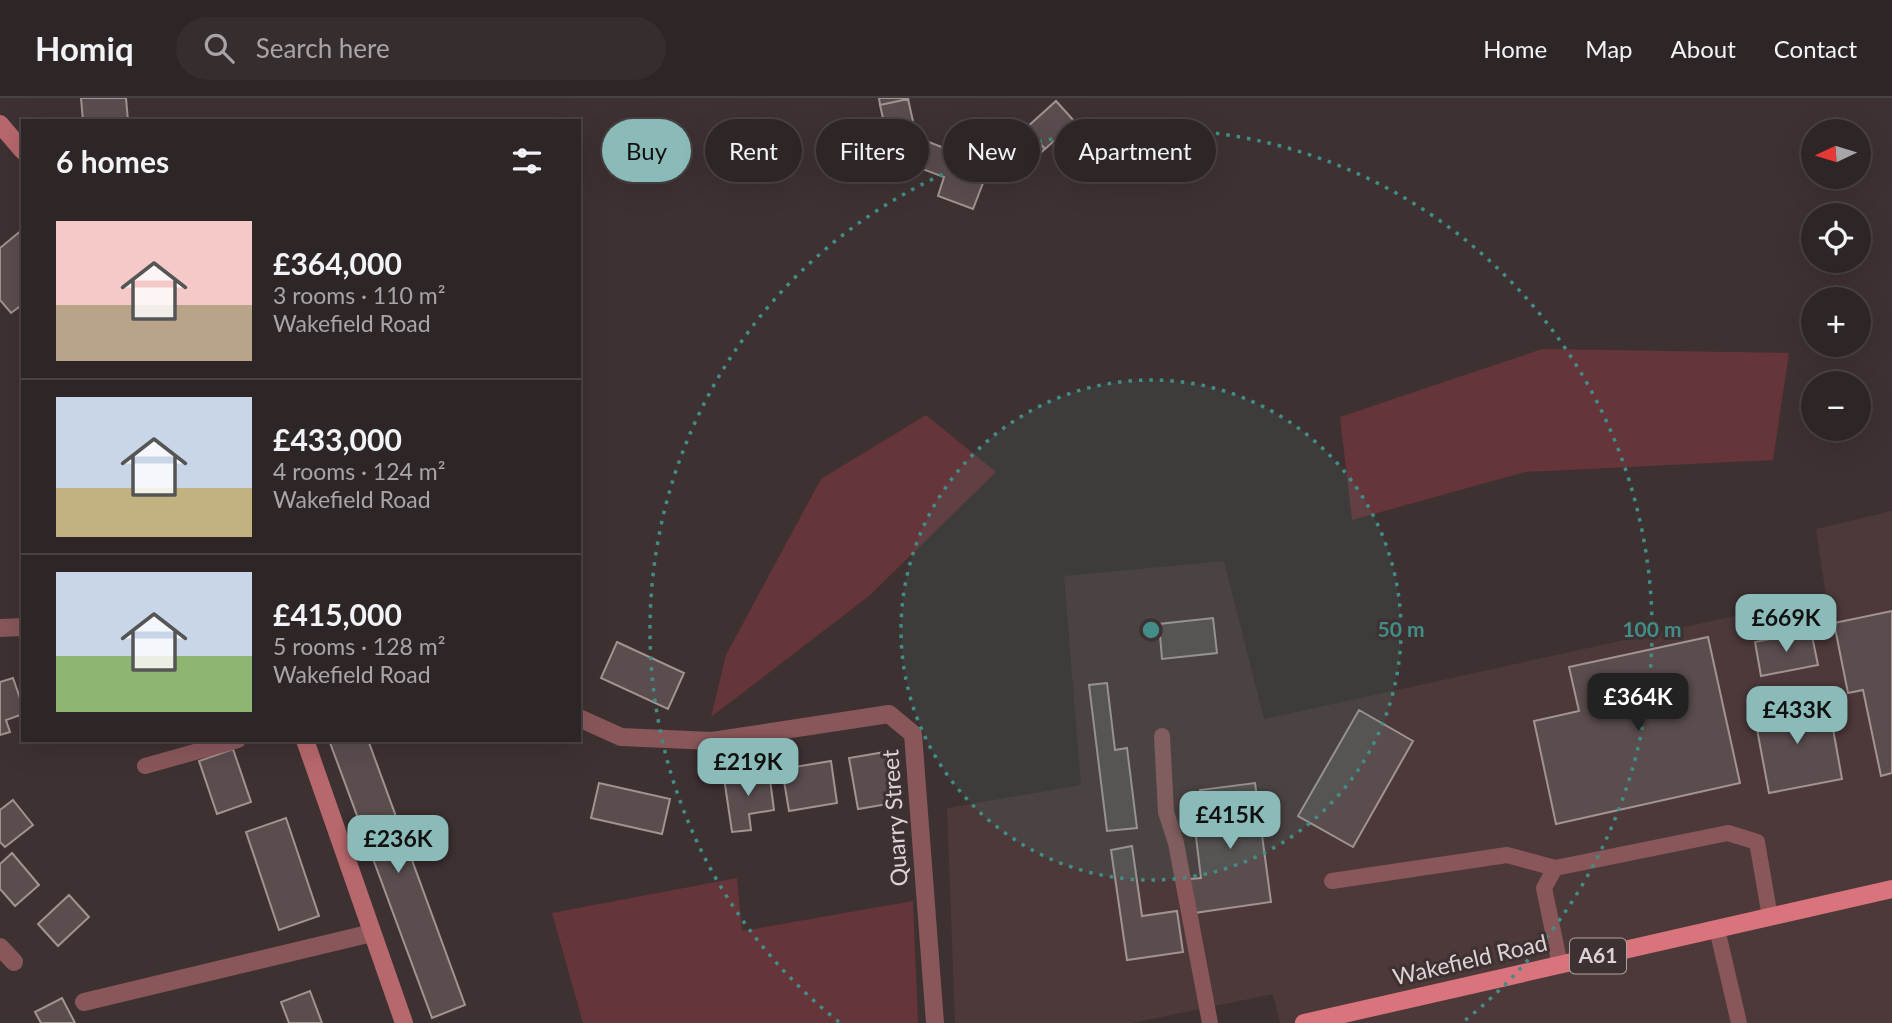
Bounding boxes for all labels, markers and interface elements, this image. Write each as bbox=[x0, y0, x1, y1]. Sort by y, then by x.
search box bbox=[176, 17, 666, 80]
text: Homiq bbox=[35, 28, 134, 68]
icon: search bbox=[200, 29, 238, 67]
text: Search here bbox=[256, 32, 390, 64]
text: Home bbox=[1483, 34, 1547, 63]
text: Map bbox=[1585, 34, 1633, 63]
text: About bbox=[1671, 34, 1736, 63]
text: Contact bbox=[1774, 34, 1857, 63]
chip: Buy bbox=[602, 119, 691, 182]
chip: Rent bbox=[705, 119, 802, 182]
chip: Filters bbox=[816, 119, 929, 182]
chip: New bbox=[943, 119, 1040, 182]
chip: Apartment bbox=[1054, 119, 1216, 182]
north arrow bbox=[1801, 119, 1871, 189]
map controls bbox=[1801, 119, 1871, 441]
icon: filters bbox=[508, 142, 546, 180]
text: 6 homes bbox=[56, 143, 169, 179]
button: locate bbox=[1801, 203, 1871, 273]
text: £364,000 bbox=[273, 245, 402, 281]
icon: home bbox=[112, 249, 196, 333]
text: 3 rooms · 110 m² bbox=[273, 281, 445, 309]
button: + bbox=[1801, 287, 1871, 357]
text: Wakefield Road bbox=[273, 309, 431, 337]
button: − bbox=[1801, 371, 1871, 441]
text: £433,000 bbox=[273, 421, 402, 457]
icon: home bbox=[112, 425, 196, 509]
text: 4 rooms · 124 m² bbox=[273, 457, 445, 485]
text: Wakefield Road bbox=[273, 485, 431, 513]
pin: £669K bbox=[1737, 594, 1835, 654]
text: £415,000 bbox=[273, 596, 402, 632]
icon: home bbox=[112, 600, 196, 684]
text: £669K bbox=[1751, 603, 1821, 631]
text: 50 m bbox=[1377, 616, 1425, 641]
text: 100 m bbox=[1622, 616, 1682, 641]
centre of rings bbox=[1139, 618, 1163, 642]
text: 5 rooms · 128 m² bbox=[273, 632, 445, 660]
text: Wakefield Road bbox=[273, 660, 431, 688]
pin: £364K bbox=[1589, 674, 1687, 733]
text: £364K bbox=[1603, 682, 1673, 710]
pin: £433K bbox=[1748, 686, 1846, 746]
text: £433K bbox=[1762, 695, 1832, 723]
pin: £219K bbox=[699, 738, 797, 798]
text: £219K bbox=[713, 747, 783, 775]
street label: Quarry Street bbox=[875, 748, 913, 887]
pin: £415K bbox=[1181, 792, 1279, 851]
text: £415K bbox=[1195, 800, 1265, 828]
pin: £236K bbox=[349, 816, 447, 875]
text: £236K bbox=[363, 824, 433, 852]
street label: Wakefield Road bbox=[1390, 928, 1550, 990]
road number: A61 bbox=[1570, 938, 1626, 974]

